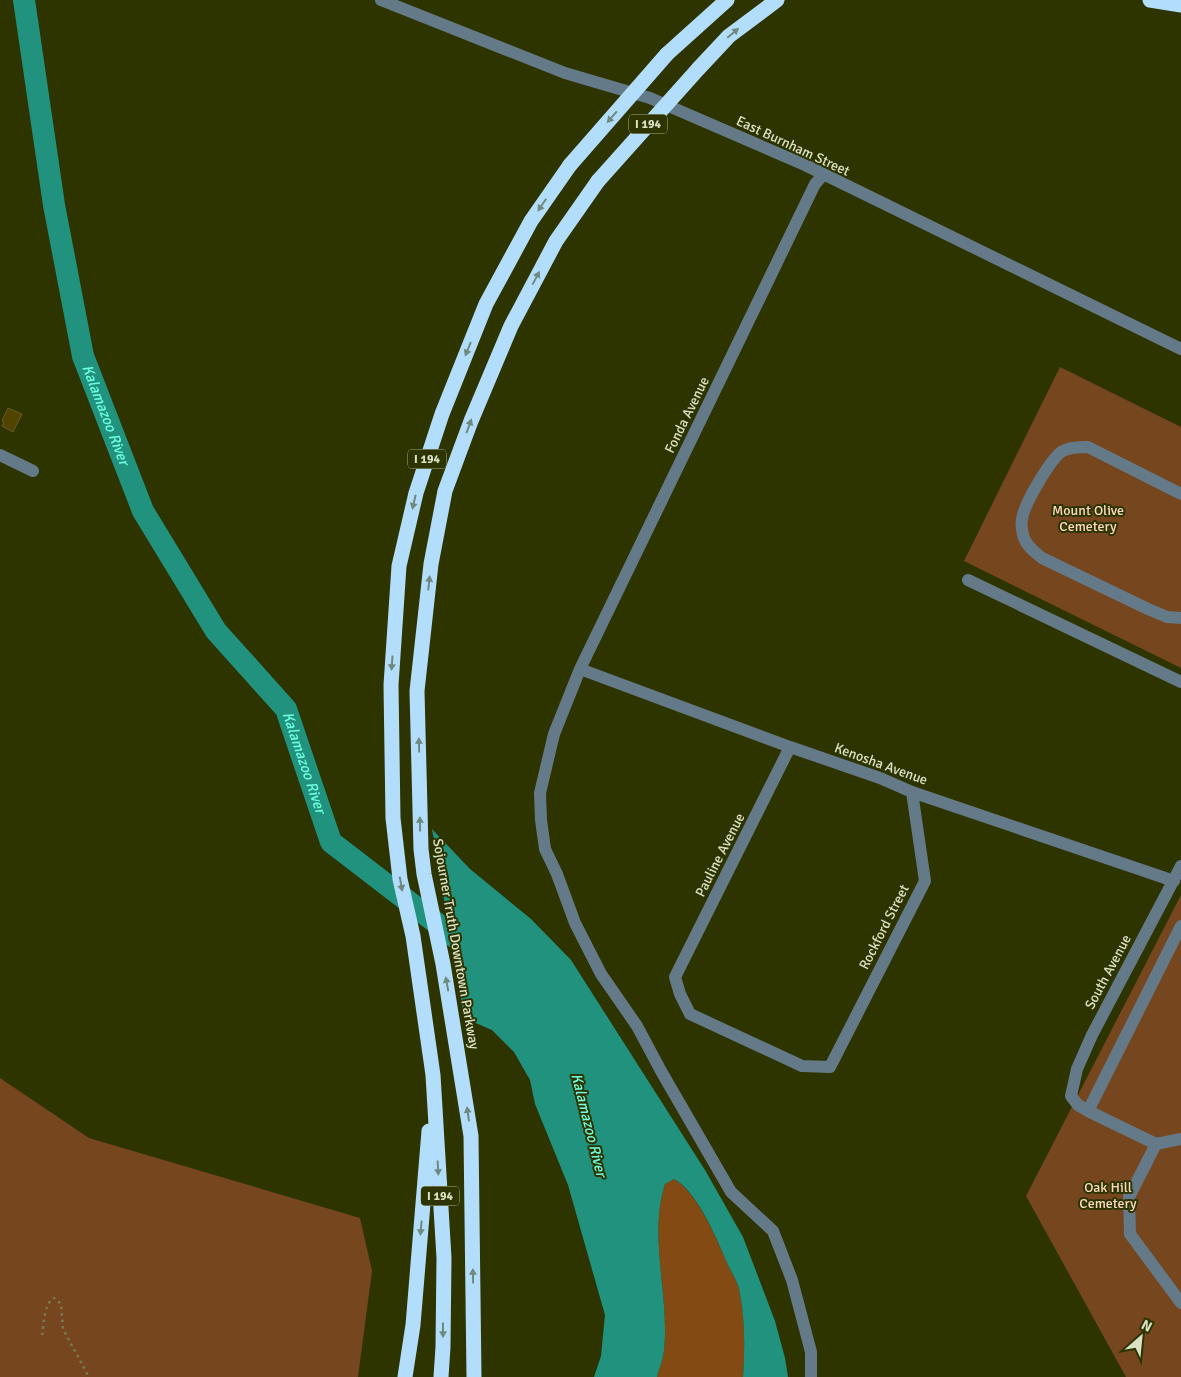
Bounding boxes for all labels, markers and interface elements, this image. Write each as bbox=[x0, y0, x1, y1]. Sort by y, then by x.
one-way arrow bbox=[726, 28, 739, 39]
one-way arrow bbox=[606, 111, 618, 123]
street label: East Burnham Street bbox=[733, 112, 853, 180]
road number: I 194 bbox=[629, 115, 667, 134]
one-way arrow bbox=[537, 199, 547, 212]
one-way arrow bbox=[532, 271, 540, 285]
one-way arrow bbox=[464, 342, 471, 357]
water label: Kalamazoo River bbox=[78, 362, 134, 470]
street label: Fonda Avenue bbox=[661, 374, 713, 456]
one-way arrow bbox=[465, 418, 473, 433]
road number: I 194 bbox=[408, 449, 446, 468]
one-way arrow bbox=[410, 495, 418, 510]
park label: Mount Olive Cemetery bbox=[1052, 502, 1124, 535]
one-way arrow bbox=[425, 574, 433, 590]
one-way arrow bbox=[388, 655, 396, 671]
water label: Kalamazoo River bbox=[279, 709, 330, 818]
one-way arrow bbox=[414, 736, 422, 752]
street label: Kenosha Avenue bbox=[832, 739, 930, 789]
street label: Pauline Avenue bbox=[692, 810, 748, 900]
one-way arrow bbox=[416, 815, 424, 831]
street label: Sojourner Truth Downtown Parkway bbox=[429, 837, 483, 1051]
one-way arrow bbox=[398, 876, 406, 892]
street label: Rockford Street bbox=[855, 882, 913, 972]
street label: South Avenue bbox=[1081, 932, 1135, 1012]
one-way arrow bbox=[442, 975, 450, 991]
water label: Kalamazoo River bbox=[567, 1071, 611, 1181]
one-way arrow bbox=[463, 1105, 471, 1121]
one-way arrow bbox=[435, 1160, 443, 1176]
park label: Oak Hill Cemetery bbox=[1079, 1179, 1137, 1212]
road number: I 194 bbox=[421, 1186, 459, 1206]
one-way arrow bbox=[417, 1220, 425, 1236]
one-way arrow bbox=[469, 1268, 477, 1284]
north arrow bbox=[1116, 1312, 1166, 1362]
text: N bbox=[1138, 1316, 1155, 1336]
one-way arrow bbox=[439, 1322, 447, 1338]

